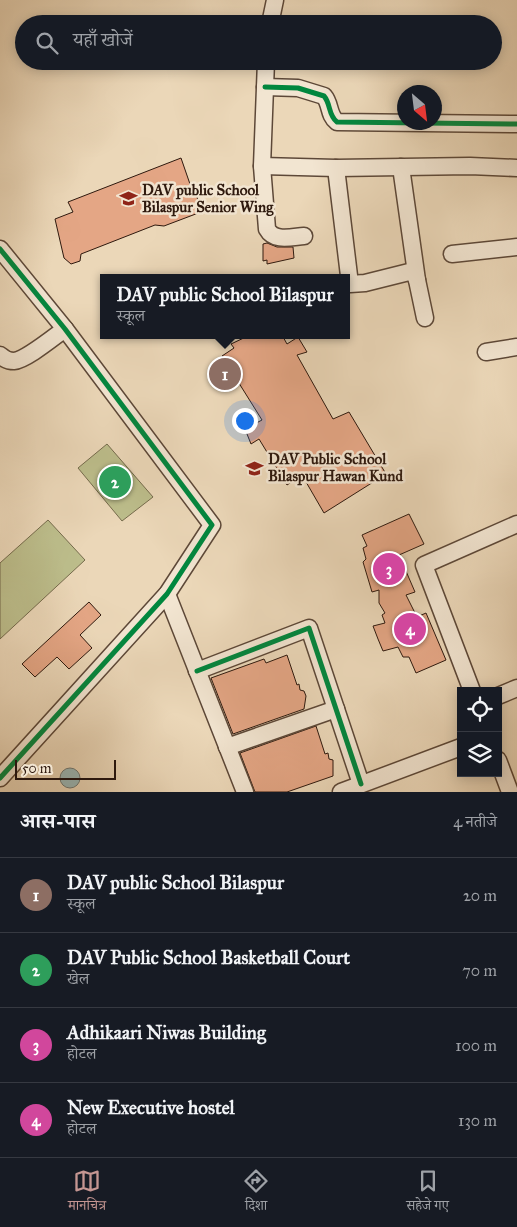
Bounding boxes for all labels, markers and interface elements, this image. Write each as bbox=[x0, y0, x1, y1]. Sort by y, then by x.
search box bbox=[15, 15, 502, 70]
text: यहाँ खोजें bbox=[73, 28, 133, 51]
icon: search bbox=[33, 29, 61, 57]
north arrow bbox=[397, 85, 442, 130]
place label: DAV public School Bilaspur Senior Wing bbox=[142, 181, 274, 217]
school or university icon: DAV public School Bilaspur Senior Wing bbox=[118, 189, 138, 209]
popup bbox=[100, 274, 350, 339]
text: DAV public School Bilaspur bbox=[116, 283, 334, 306]
text: स्कूल bbox=[116, 306, 145, 325]
pin: 1 bbox=[209, 355, 241, 393]
your location bbox=[232, 408, 258, 434]
place label: DAV Public School Bilaspur Hawan Kund bbox=[268, 450, 403, 486]
school or university icon: DAV Public School Bilaspur Hawan Kund bbox=[244, 458, 264, 478]
pin: 2 bbox=[99, 463, 131, 501]
pin: 3 bbox=[373, 550, 405, 588]
pin: 4 bbox=[394, 610, 426, 648]
map controls bbox=[457, 687, 502, 777]
button: locate bbox=[457, 687, 502, 732]
button: layers bbox=[457, 732, 502, 777]
scale bar bbox=[15, 757, 116, 780]
text: 50 m bbox=[22, 760, 51, 777]
text: आस-पास bbox=[20, 808, 95, 834]
text: 4 नतीजे bbox=[453, 812, 497, 831]
text: DAV public School Bilaspur bbox=[67, 871, 284, 894]
text: 1 bbox=[33, 886, 39, 905]
text: 20 m bbox=[463, 886, 497, 905]
text: स्कूल bbox=[67, 894, 96, 913]
text: DAV Public School Basketball Court bbox=[67, 946, 350, 969]
text: 2 bbox=[32, 961, 40, 980]
text: 70 m bbox=[462, 961, 497, 980]
text: खेल bbox=[67, 969, 89, 988]
text: Adhikaari Niwas Building bbox=[67, 1021, 266, 1044]
text: 3 bbox=[33, 1036, 39, 1055]
text: 100 m bbox=[455, 1036, 497, 1055]
text: होटल bbox=[67, 1044, 96, 1063]
text: New Executive hostel bbox=[67, 1096, 235, 1119]
text: 4 bbox=[32, 1111, 40, 1130]
text: 130 m bbox=[458, 1111, 497, 1130]
text: होटल bbox=[67, 1119, 96, 1138]
tab: मानचित्र bbox=[68, 1167, 106, 1219]
tab: दिशा bbox=[242, 1167, 270, 1219]
tab: सहेजे गए bbox=[406, 1167, 449, 1219]

